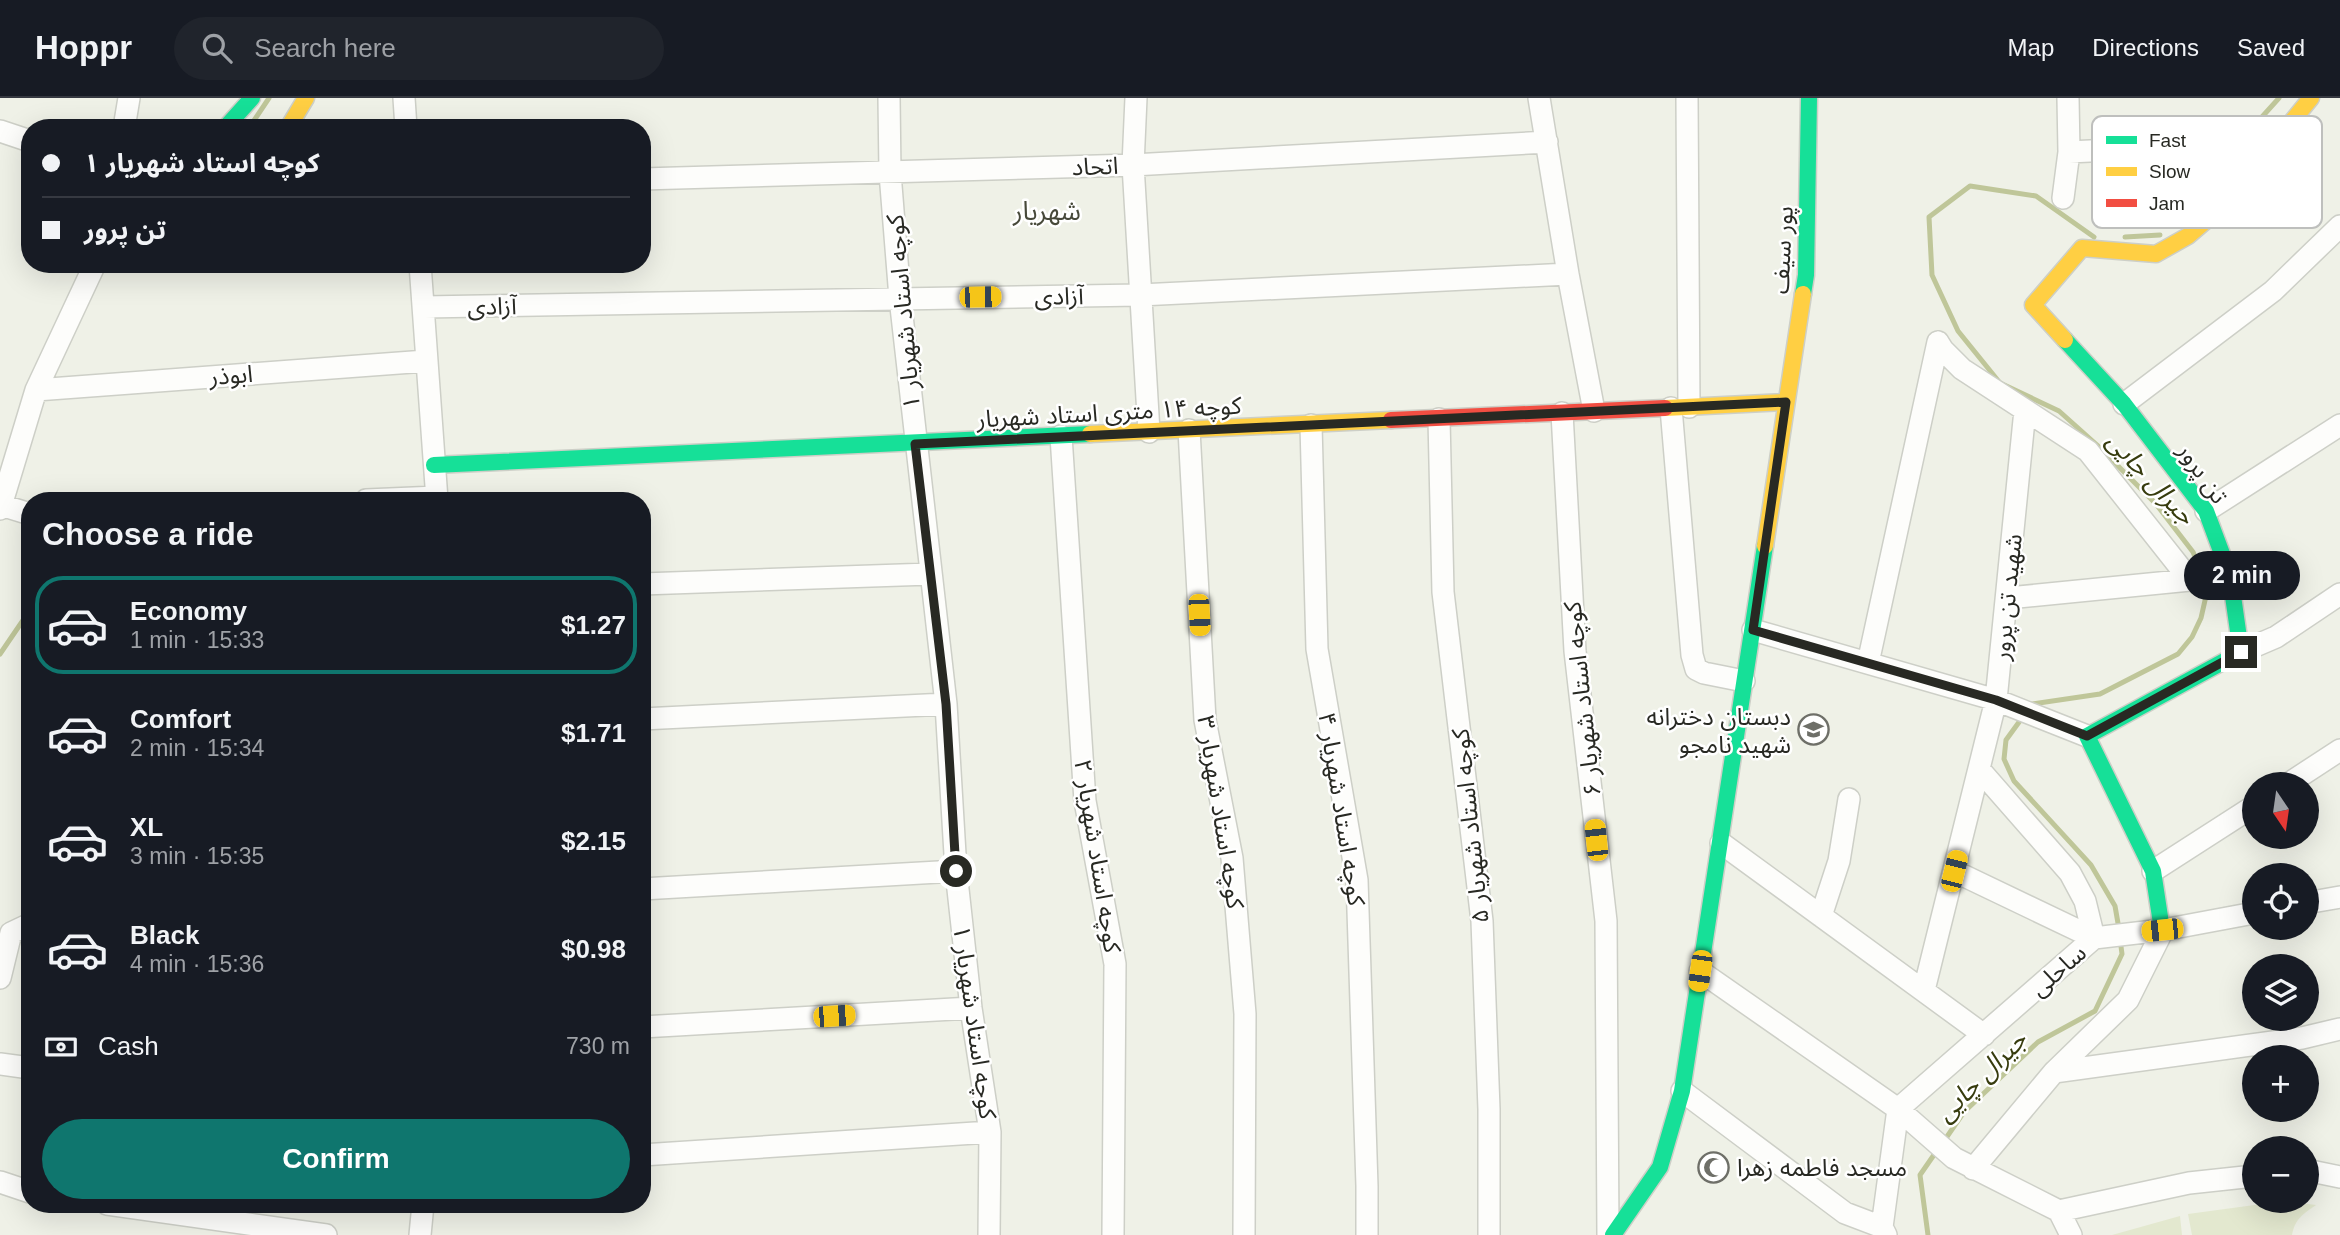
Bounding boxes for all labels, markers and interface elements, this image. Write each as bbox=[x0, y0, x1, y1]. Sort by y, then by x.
search box bbox=[174, 17, 664, 80]
text: Hoppr bbox=[35, 29, 132, 66]
icon: search bbox=[198, 29, 236, 67]
text: Search here bbox=[254, 33, 396, 63]
text: Map bbox=[2008, 34, 2054, 61]
text: Directions bbox=[2092, 34, 2199, 61]
text: Saved bbox=[2237, 34, 2305, 61]
legend bbox=[2092, 116, 2322, 228]
text: Fast bbox=[2149, 130, 2187, 151]
text: کوچه استاد شهریار ۱ bbox=[84, 148, 320, 178]
street label: اتحاد bbox=[1071, 152, 1119, 180]
text: Slow bbox=[2149, 161, 2190, 182]
text: Jam bbox=[2149, 193, 2185, 214]
district label: شهریار bbox=[1012, 196, 1081, 226]
street label: پور سیف bbox=[1766, 205, 1800, 295]
street label: کوچه استاد شهریار ۱ bbox=[881, 212, 927, 411]
text: تن پرور bbox=[84, 215, 166, 245]
street label: آزادی bbox=[1034, 282, 1085, 311]
car bbox=[959, 286, 1002, 308]
street label: آزادی bbox=[467, 292, 518, 321]
street label: ابوذر bbox=[207, 360, 254, 391]
street label: کوچه ۱۴ متری استاد شهریار bbox=[975, 392, 1243, 435]
water label: جیرال چایی bbox=[2099, 425, 2202, 533]
street label: تن پرور bbox=[2170, 437, 2233, 510]
text: Choose a ride bbox=[42, 516, 254, 552]
street label: شهید تن پرور bbox=[1987, 532, 2029, 663]
callout: 2 min bbox=[2183, 550, 2299, 600]
text: 2 min bbox=[2212, 562, 2272, 588]
car bbox=[1188, 593, 1211, 637]
icon: car bbox=[46, 594, 109, 657]
text: Economy bbox=[130, 596, 247, 626]
street label: کوچه استاد شهریار ۶ bbox=[1558, 599, 1608, 798]
text: $1.27 bbox=[561, 610, 626, 640]
text: 1 min · 15:33 bbox=[130, 627, 264, 653]
route end bbox=[2225, 636, 2257, 668]
icon: car bbox=[46, 702, 109, 765]
place label: دبستان دخترانه شهید نامجو bbox=[1646, 703, 1791, 759]
text: Comfort bbox=[130, 704, 231, 734]
street label: کوچه استاد شهریار ۴ bbox=[1311, 710, 1371, 909]
street label: کوچه استاد شهریار ۳ bbox=[1190, 713, 1250, 912]
school or university icon: دبستان دخترانه شهید نامجو bbox=[1797, 713, 1831, 747]
text: $1.71 bbox=[561, 718, 626, 748]
street label: کوچه استاد شهریار ۵ bbox=[1446, 726, 1496, 925]
text: 2 min · 15:34 bbox=[130, 735, 264, 761]
street label: کوچه استاد شهریار ۲ bbox=[1067, 757, 1127, 956]
north arrow bbox=[2242, 772, 2319, 849]
map controls bbox=[2242, 772, 2319, 1213]
icon: car bbox=[46, 810, 109, 873]
text: XL bbox=[130, 812, 163, 842]
car bbox=[1584, 818, 1609, 862]
text: $2.15 bbox=[561, 826, 626, 856]
text: 3 min · 15:35 bbox=[130, 843, 264, 869]
car bbox=[1939, 848, 1970, 894]
route start bbox=[940, 855, 972, 887]
button: locate bbox=[2242, 863, 2319, 940]
car bbox=[2141, 917, 2184, 943]
icon: car bbox=[46, 918, 109, 981]
text: Black bbox=[130, 920, 199, 950]
street label: کوچه استاد شهریار ۱ bbox=[946, 923, 1002, 1122]
text: $0.98 bbox=[561, 934, 626, 964]
street label: ساحلی bbox=[2025, 939, 2091, 1001]
car bbox=[1687, 949, 1714, 993]
text: 4 min · 15:36 bbox=[130, 951, 264, 977]
button: layers bbox=[2242, 954, 2319, 1031]
car bbox=[813, 1004, 856, 1028]
water label: جیرال چایی bbox=[1929, 1024, 2035, 1129]
icon: cash bbox=[42, 1028, 80, 1066]
text: Cash bbox=[98, 1031, 159, 1061]
text: 730 m bbox=[566, 1033, 630, 1059]
button: + bbox=[2242, 1045, 2319, 1122]
button: Confirm bbox=[42, 1119, 630, 1199]
button: − bbox=[2242, 1136, 2319, 1213]
mosque icon: مسجد فاطمه زهرا bbox=[1697, 1150, 1731, 1184]
place label: مسجد فاطمه زهرا bbox=[1737, 1154, 1907, 1182]

